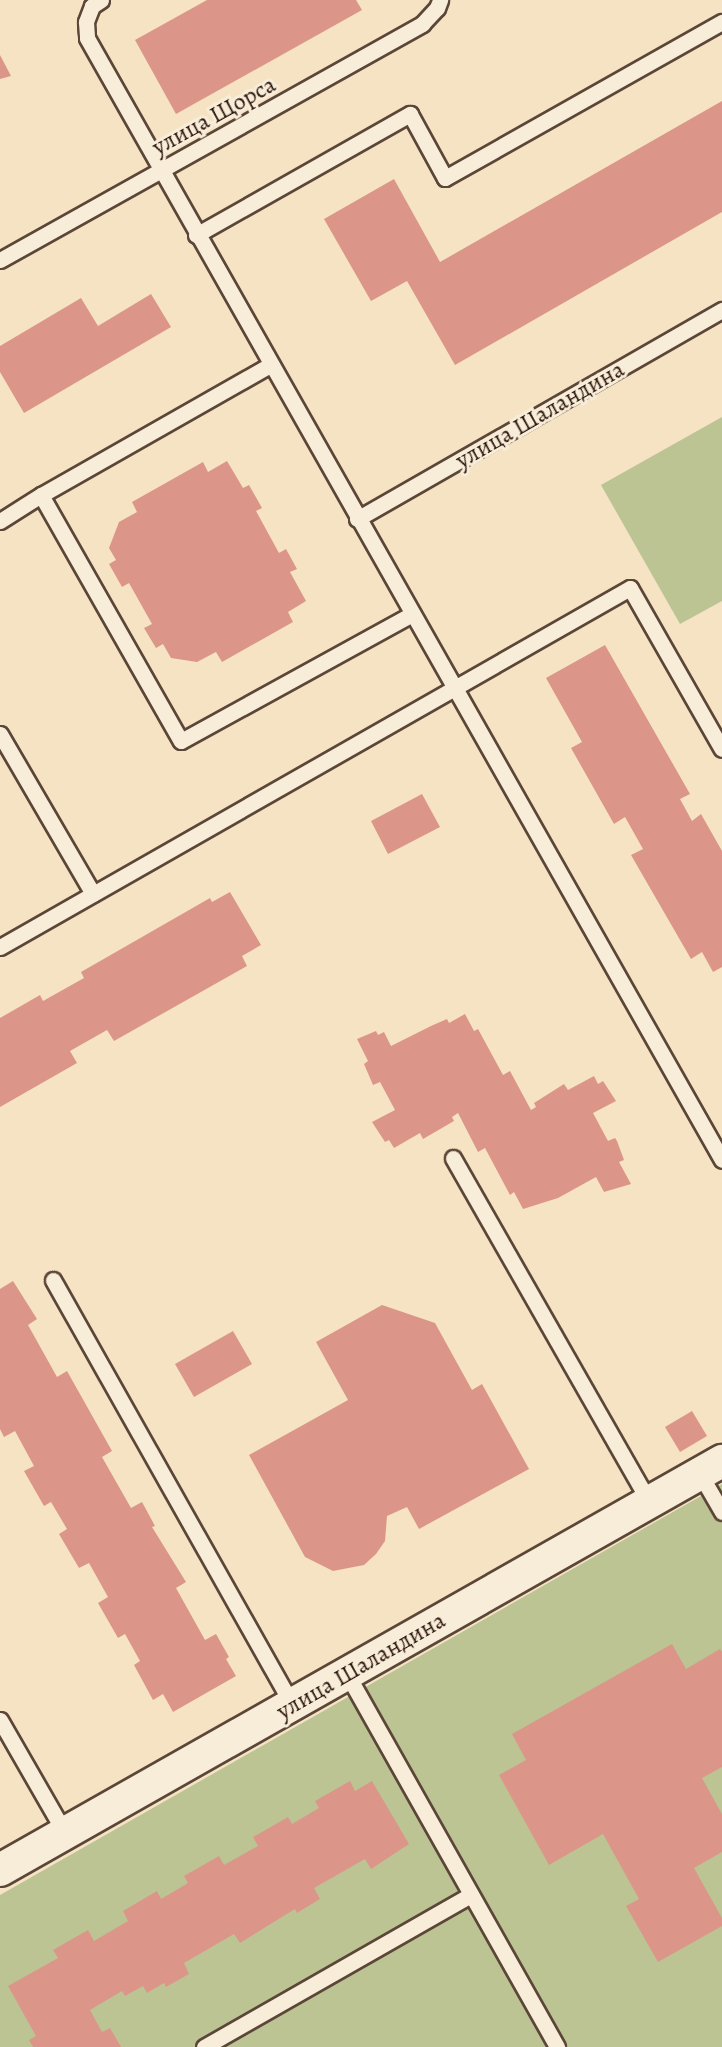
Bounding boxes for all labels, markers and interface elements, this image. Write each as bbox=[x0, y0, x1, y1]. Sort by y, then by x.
street label: улица Щорса bbox=[147, 70, 281, 162]
street label: улица Шаландина bbox=[451, 355, 629, 475]
street label: улица Шаландина bbox=[272, 1606, 450, 1726]

